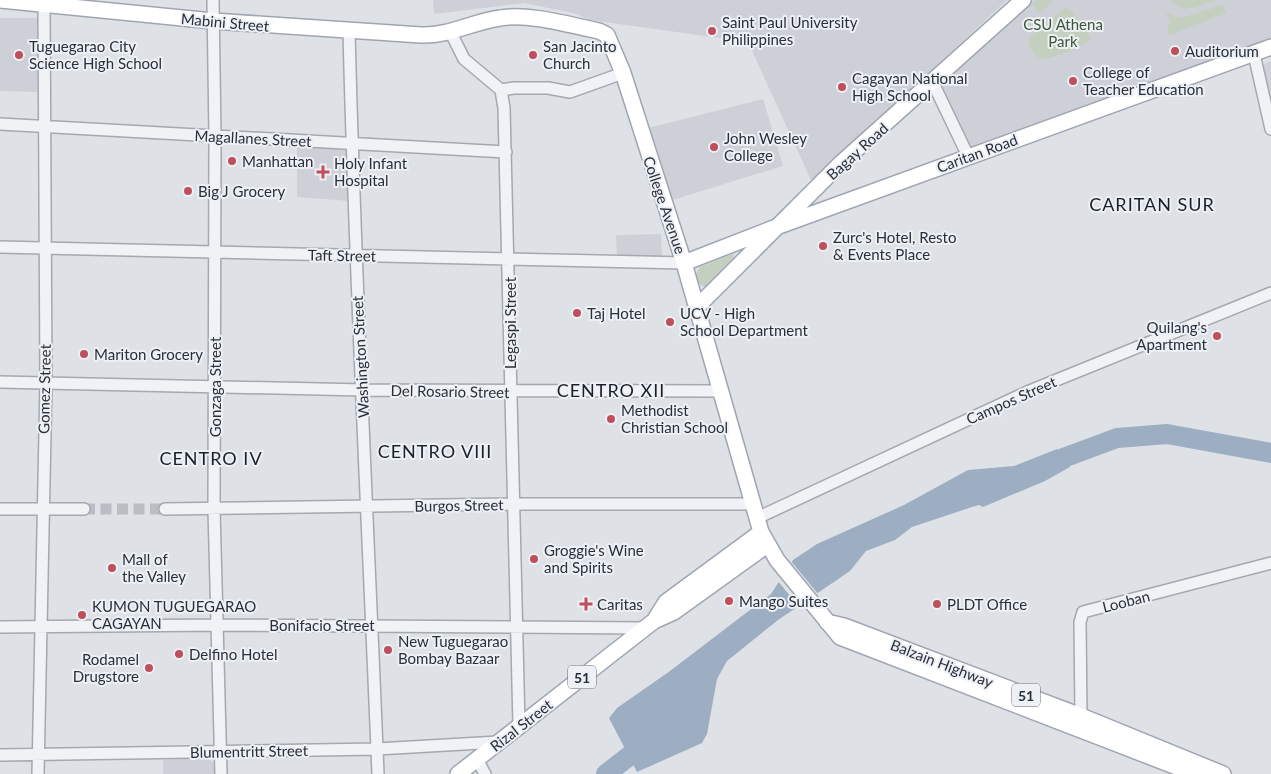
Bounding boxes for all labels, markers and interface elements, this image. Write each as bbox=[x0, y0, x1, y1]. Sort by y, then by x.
street label: Mabini Street bbox=[180, 9, 270, 35]
place label: Saint Paul University Philippines bbox=[722, 13, 858, 48]
park label: CSU Athena Park bbox=[1023, 15, 1103, 50]
marker: Saint Paul University Philippines bbox=[706, 25, 718, 37]
place label: Tuguegarao City Science High School bbox=[29, 37, 162, 72]
place label: San Jacinto Church bbox=[543, 37, 617, 72]
place label: Auditorium bbox=[1185, 42, 1259, 60]
marker: Auditorium bbox=[1169, 45, 1181, 57]
marker: Tuguegarao City Science High School bbox=[13, 49, 25, 61]
marker: San Jacinto Church bbox=[527, 49, 539, 61]
place label: College of Teacher Education bbox=[1083, 63, 1204, 98]
place label: Cagayan National High School bbox=[852, 69, 968, 104]
marker: College of Teacher Education bbox=[1067, 75, 1079, 87]
marker: Cagayan National High School bbox=[836, 81, 848, 93]
street label: Bagay Road bbox=[823, 119, 891, 183]
street label: Magallanes Street bbox=[194, 126, 313, 150]
place label: John Wesley College bbox=[724, 129, 807, 164]
street label: Caritan Road bbox=[934, 130, 1020, 176]
marker: John Wesley College bbox=[708, 141, 720, 153]
place label: Manhattan bbox=[242, 152, 313, 170]
place label: Holy Infant Hospital bbox=[334, 154, 408, 189]
street label: College Avenue bbox=[640, 154, 690, 256]
marker: Manhattan bbox=[226, 155, 238, 167]
marker: Holy Infant Hospital bbox=[316, 165, 330, 179]
place label: Big J Grocery bbox=[198, 182, 285, 200]
marker: Big J Grocery bbox=[182, 185, 194, 197]
district label: CARITAN SUR bbox=[1089, 193, 1215, 215]
place label: Zurc's Hotel, Resto & Events Place bbox=[833, 228, 956, 263]
marker: Zurc's Hotel, Resto & Events Place bbox=[817, 240, 829, 252]
street label: Taft Street bbox=[308, 245, 377, 265]
street label: Legaspi Street bbox=[501, 276, 519, 369]
street label: Washington Street bbox=[348, 295, 372, 419]
place label: Taj Hotel bbox=[587, 304, 645, 322]
place label: UCV - High School Department bbox=[680, 304, 808, 339]
marker: Taj Hotel bbox=[571, 307, 583, 319]
marker: UCV - High School Department bbox=[664, 316, 676, 328]
place label: Quilang's Apartment bbox=[1136, 318, 1208, 353]
marker: Quilang's Apartment bbox=[1211, 330, 1223, 342]
street label: Gonzaga Street bbox=[206, 336, 224, 437]
street label: Gomez Street bbox=[34, 343, 54, 434]
place label: Mariton Grocery bbox=[94, 345, 203, 363]
marker: Mariton Grocery bbox=[78, 348, 90, 360]
street label: Campos Street bbox=[963, 372, 1059, 428]
district label: CENTRO XII bbox=[557, 379, 665, 401]
street label: Del Rosario Street bbox=[390, 381, 510, 401]
place label: Methodist Christian School bbox=[621, 401, 728, 436]
marker: Methodist Christian School bbox=[605, 413, 617, 425]
district label: CENTRO VIII bbox=[378, 440, 492, 462]
district label: CENTRO IV bbox=[159, 447, 263, 469]
street label: Burgos Street bbox=[414, 495, 504, 515]
place label: Groggie's Wine and Spirits bbox=[544, 541, 644, 576]
place label: Mall of the Valley bbox=[122, 550, 186, 585]
marker: Groggie's Wine and Spirits bbox=[528, 553, 540, 565]
marker: Mall of the Valley bbox=[106, 562, 118, 574]
street label: Looban bbox=[1100, 586, 1152, 616]
place label: Mango Suites bbox=[739, 592, 828, 610]
place label: Caritas bbox=[597, 595, 643, 613]
marker: Mango Suites bbox=[723, 595, 735, 607]
place label: PLDT Office bbox=[947, 595, 1027, 613]
place label: KUMON TUGUEGARAO CAGAYAN bbox=[92, 597, 256, 632]
marker: Caritas bbox=[579, 597, 593, 611]
marker: PLDT Office bbox=[931, 598, 943, 610]
marker: KUMON TUGUEGARAO CAGAYAN bbox=[76, 609, 88, 621]
street label: Bonifacio Street bbox=[269, 616, 375, 634]
place label: New Tuguegarao Bombay Bazaar bbox=[398, 632, 508, 667]
street label: Balzain Highway bbox=[888, 635, 996, 691]
marker: New Tuguegarao Bombay Bazaar bbox=[382, 644, 394, 656]
place label: Delfino Hotel bbox=[189, 645, 277, 663]
marker: Delfino Hotel bbox=[173, 648, 185, 660]
place label: Rodamel Drugstore bbox=[73, 650, 139, 685]
marker: Rodamel Drugstore bbox=[143, 662, 155, 674]
road number: 51 bbox=[568, 666, 596, 689]
road number: 51 bbox=[1012, 684, 1040, 706]
street label: Rizal Street bbox=[486, 695, 556, 755]
street label: Blumentritt Street bbox=[190, 741, 309, 761]

